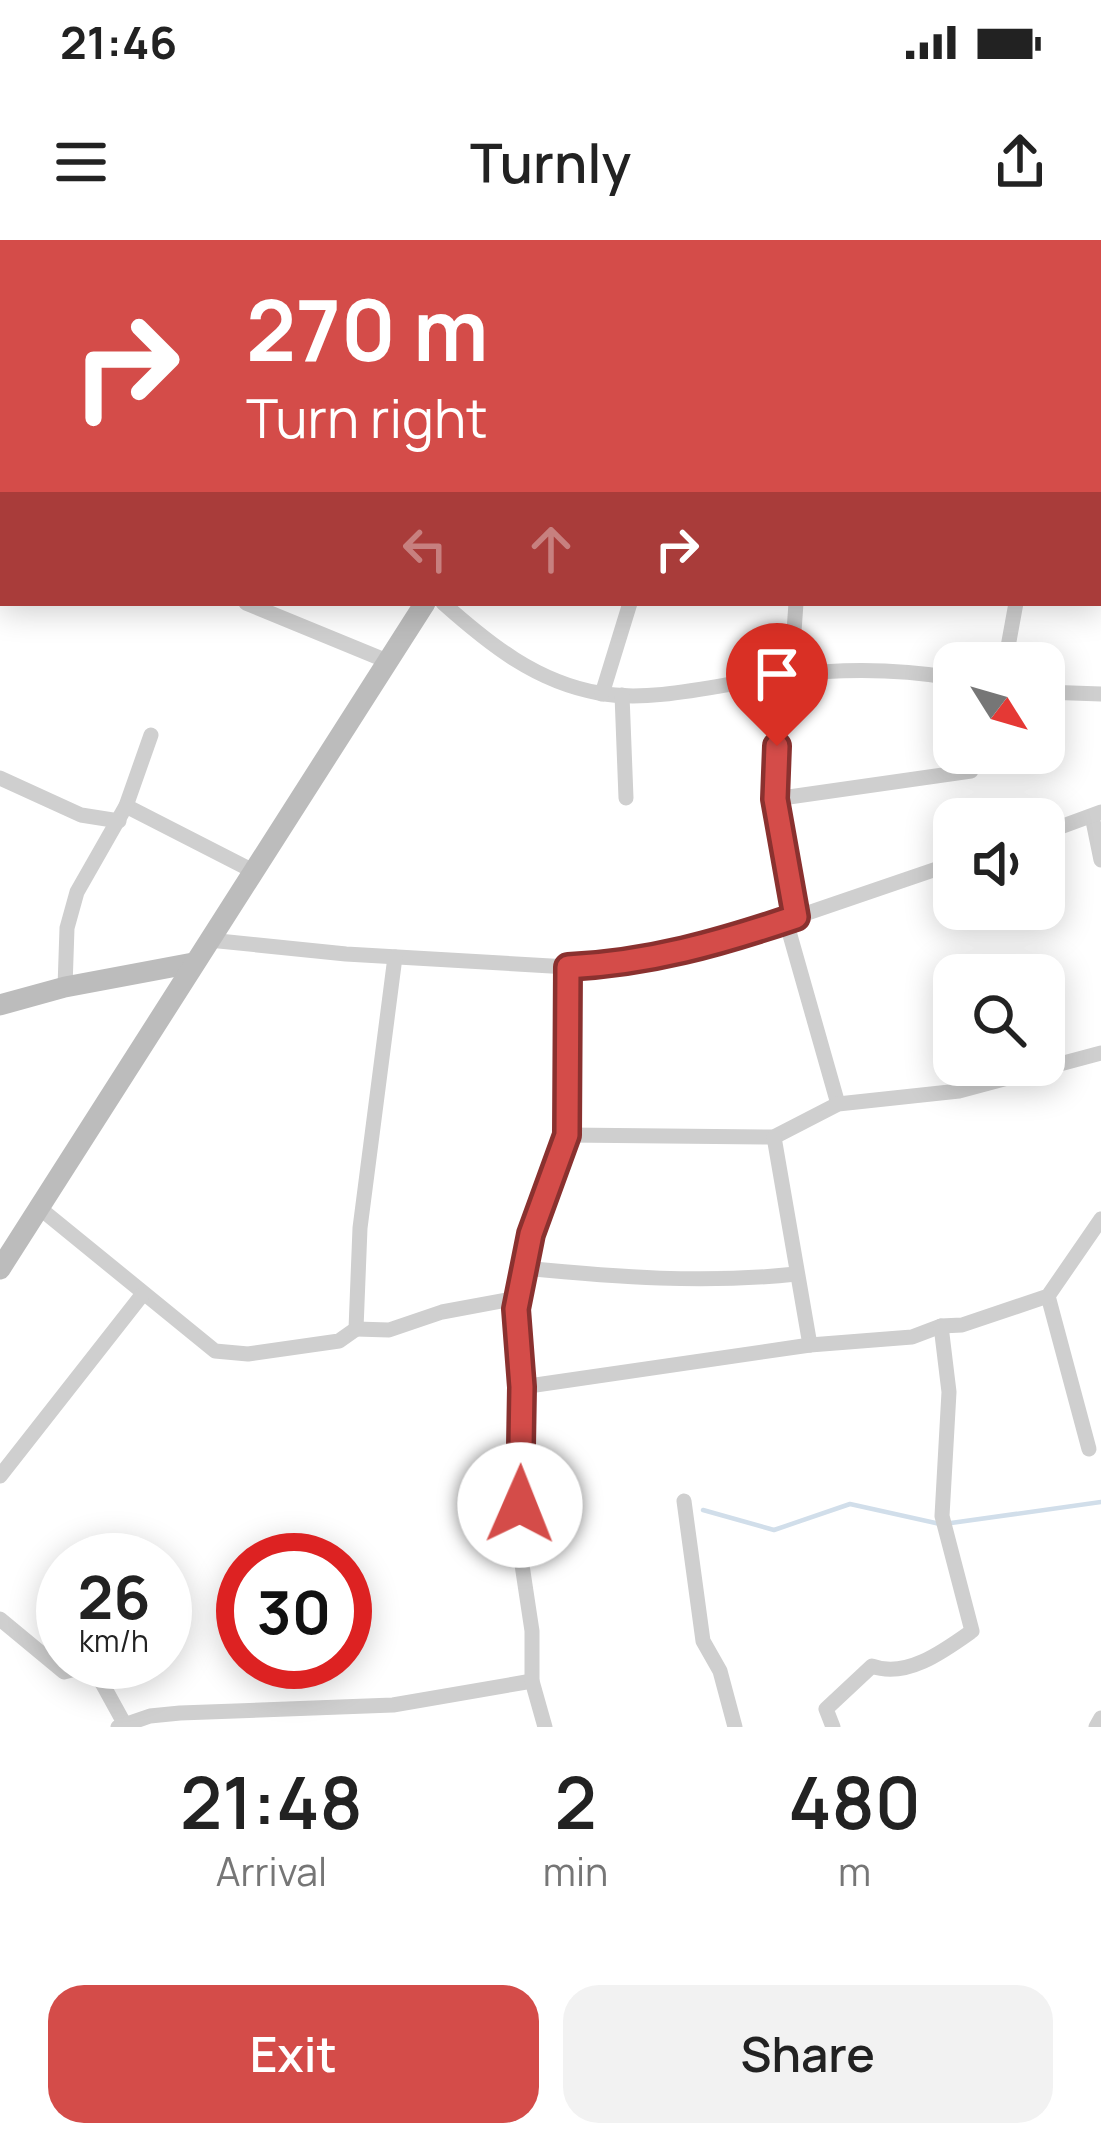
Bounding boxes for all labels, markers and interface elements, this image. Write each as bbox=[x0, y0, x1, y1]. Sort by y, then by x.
text: 21:46 bbox=[60, 11, 177, 73]
text: Turnly bbox=[470, 125, 631, 199]
icon: menu bbox=[48, 129, 114, 195]
icon: share bbox=[987, 129, 1053, 195]
text: 270 m bbox=[246, 271, 488, 386]
icon: right bbox=[48, 288, 204, 444]
text: Turn right bbox=[246, 380, 488, 454]
icon: left bbox=[392, 516, 458, 582]
icon: ahead bbox=[518, 516, 584, 582]
icon: right bbox=[644, 516, 710, 582]
pin bbox=[726, 623, 828, 746]
icon: arrive bbox=[744, 641, 810, 707]
north arrow bbox=[933, 642, 1065, 774]
map controls bbox=[933, 642, 1065, 1086]
button: sound bbox=[933, 798, 1065, 930]
button: search bbox=[933, 954, 1065, 1086]
position arrow bbox=[457, 1442, 583, 1568]
speed limit sign: 30 bbox=[216, 1533, 372, 1689]
text: 26 bbox=[77, 1555, 151, 1637]
text: km/h bbox=[79, 1620, 149, 1661]
text: 21:48 bbox=[180, 1752, 363, 1851]
text: 2 bbox=[554, 1752, 597, 1851]
text: 480 bbox=[788, 1752, 921, 1851]
text: Arrival bbox=[216, 1844, 327, 1898]
text: min bbox=[543, 1844, 608, 1898]
text: m bbox=[838, 1844, 871, 1898]
button: Exit bbox=[48, 1985, 539, 2123]
button: Share bbox=[563, 1985, 1053, 2123]

